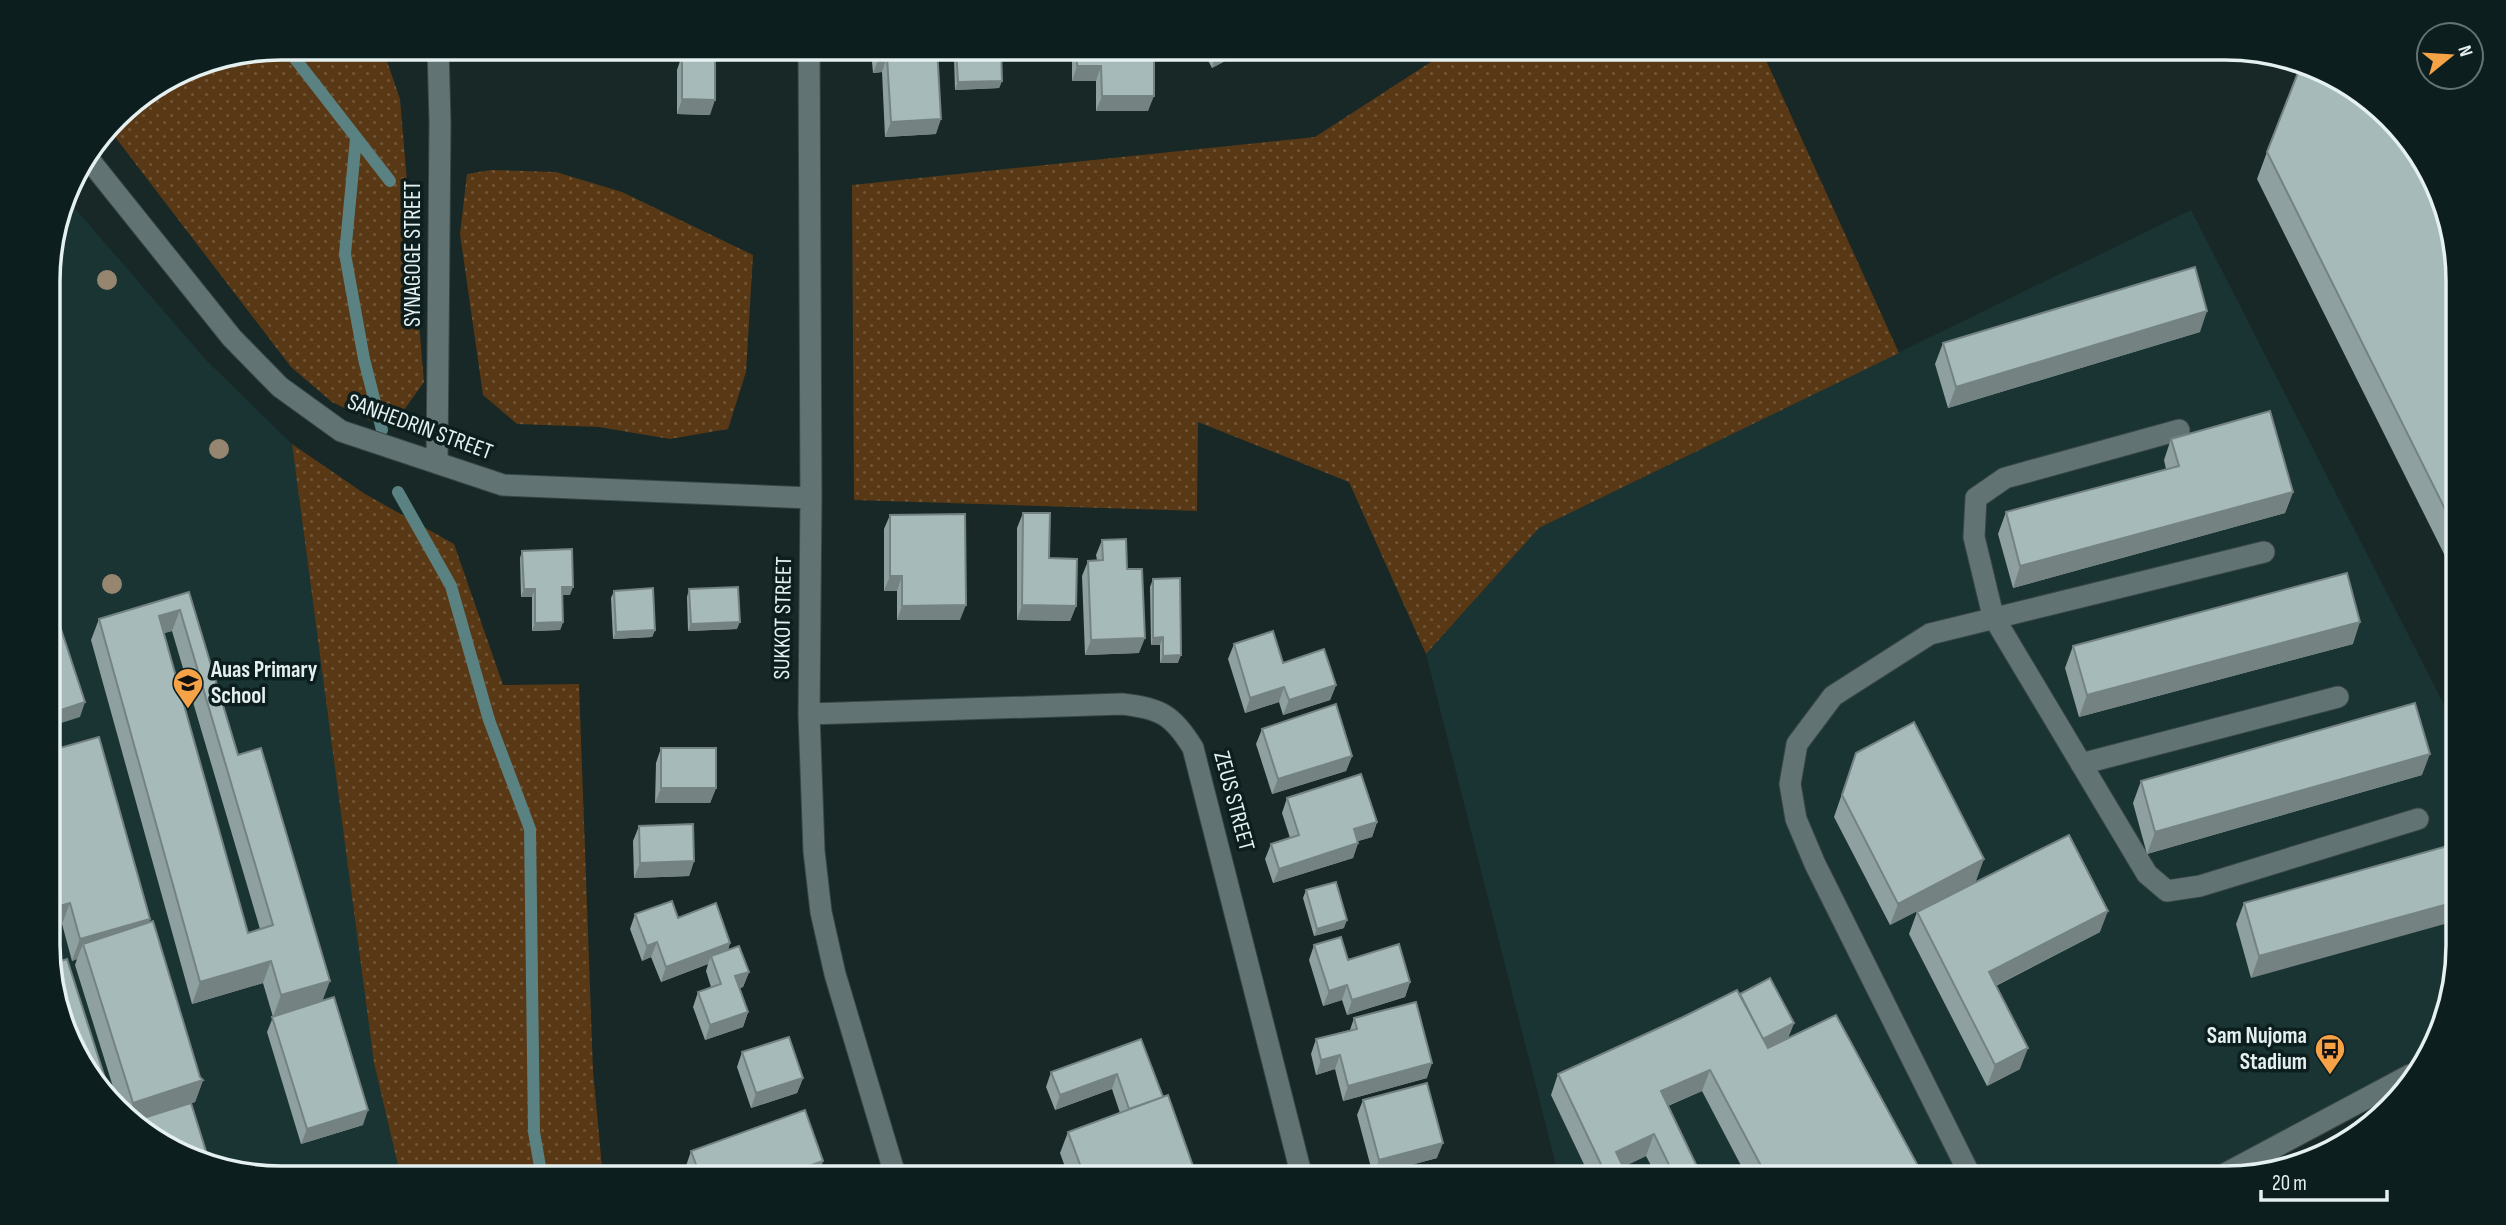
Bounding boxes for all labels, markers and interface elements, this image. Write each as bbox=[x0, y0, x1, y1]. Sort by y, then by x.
north arrow bbox=[2415, 21, 2485, 91]
text: N bbox=[2452, 43, 2477, 60]
street label: SYNAGOGE STREET bbox=[399, 181, 427, 327]
street label: SANHEDRIN STREET bbox=[344, 388, 496, 466]
street label: SUKKOT STREET bbox=[768, 556, 798, 680]
place label: Auas Primary School bbox=[210, 656, 318, 710]
school or university icon: Auas Primary School bbox=[171, 666, 205, 710]
street label: ZEUS STREET bbox=[1207, 748, 1261, 854]
place label: Sam Nujoma Stadium bbox=[2207, 1022, 2307, 1076]
bus stop icon: Sam Nujoma Stadium bbox=[2313, 1032, 2347, 1076]
scale bar bbox=[2261, 1158, 2387, 1202]
text: 20 m bbox=[2272, 1171, 2307, 1196]

